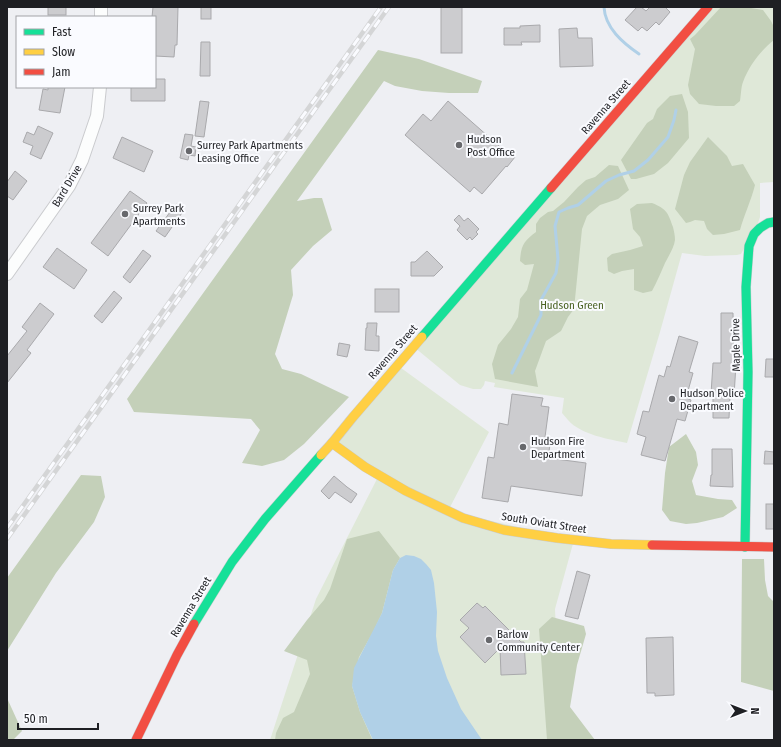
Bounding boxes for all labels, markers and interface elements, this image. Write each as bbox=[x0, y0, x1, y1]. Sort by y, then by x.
legend bbox=[16, 16, 156, 88]
text: Fast bbox=[52, 25, 71, 39]
text: Slow bbox=[52, 45, 75, 59]
text: Jam bbox=[52, 65, 70, 79]
street label: Ravenna Street bbox=[579, 77, 633, 137]
place label: Hudson Post Office bbox=[467, 133, 515, 159]
place label: Surrey Park Apartments Leasing Office bbox=[197, 139, 303, 165]
marker: Hudson Post Office bbox=[454, 140, 464, 150]
marker: Surrey Park Apartments Leasing Office bbox=[184, 146, 194, 156]
street label: Bard Drive bbox=[49, 163, 85, 209]
place label: Surrey Park Apartments bbox=[133, 202, 186, 228]
marker: Surrey Park Apartments bbox=[120, 209, 130, 219]
park label: Hudson Green bbox=[540, 299, 604, 312]
street label: Maple Drive bbox=[729, 318, 743, 372]
street label: Ravenna Street bbox=[366, 322, 420, 382]
place label: Hudson Police Department bbox=[680, 387, 744, 413]
marker: Hudson Police Department bbox=[667, 394, 677, 404]
place label: Hudson Fire Department bbox=[531, 435, 585, 461]
marker: Hudson Fire Department bbox=[518, 442, 528, 452]
street label: South Oviatt Street bbox=[501, 510, 588, 536]
street label: Ravenna Street bbox=[168, 574, 214, 639]
place label: Barlow Community Center bbox=[497, 628, 580, 654]
marker: Barlow Community Center bbox=[484, 635, 494, 645]
north arrow bbox=[725, 691, 765, 731]
scale bar bbox=[18, 705, 98, 731]
text: N bbox=[748, 708, 761, 714]
text: 50 m bbox=[24, 712, 48, 726]

